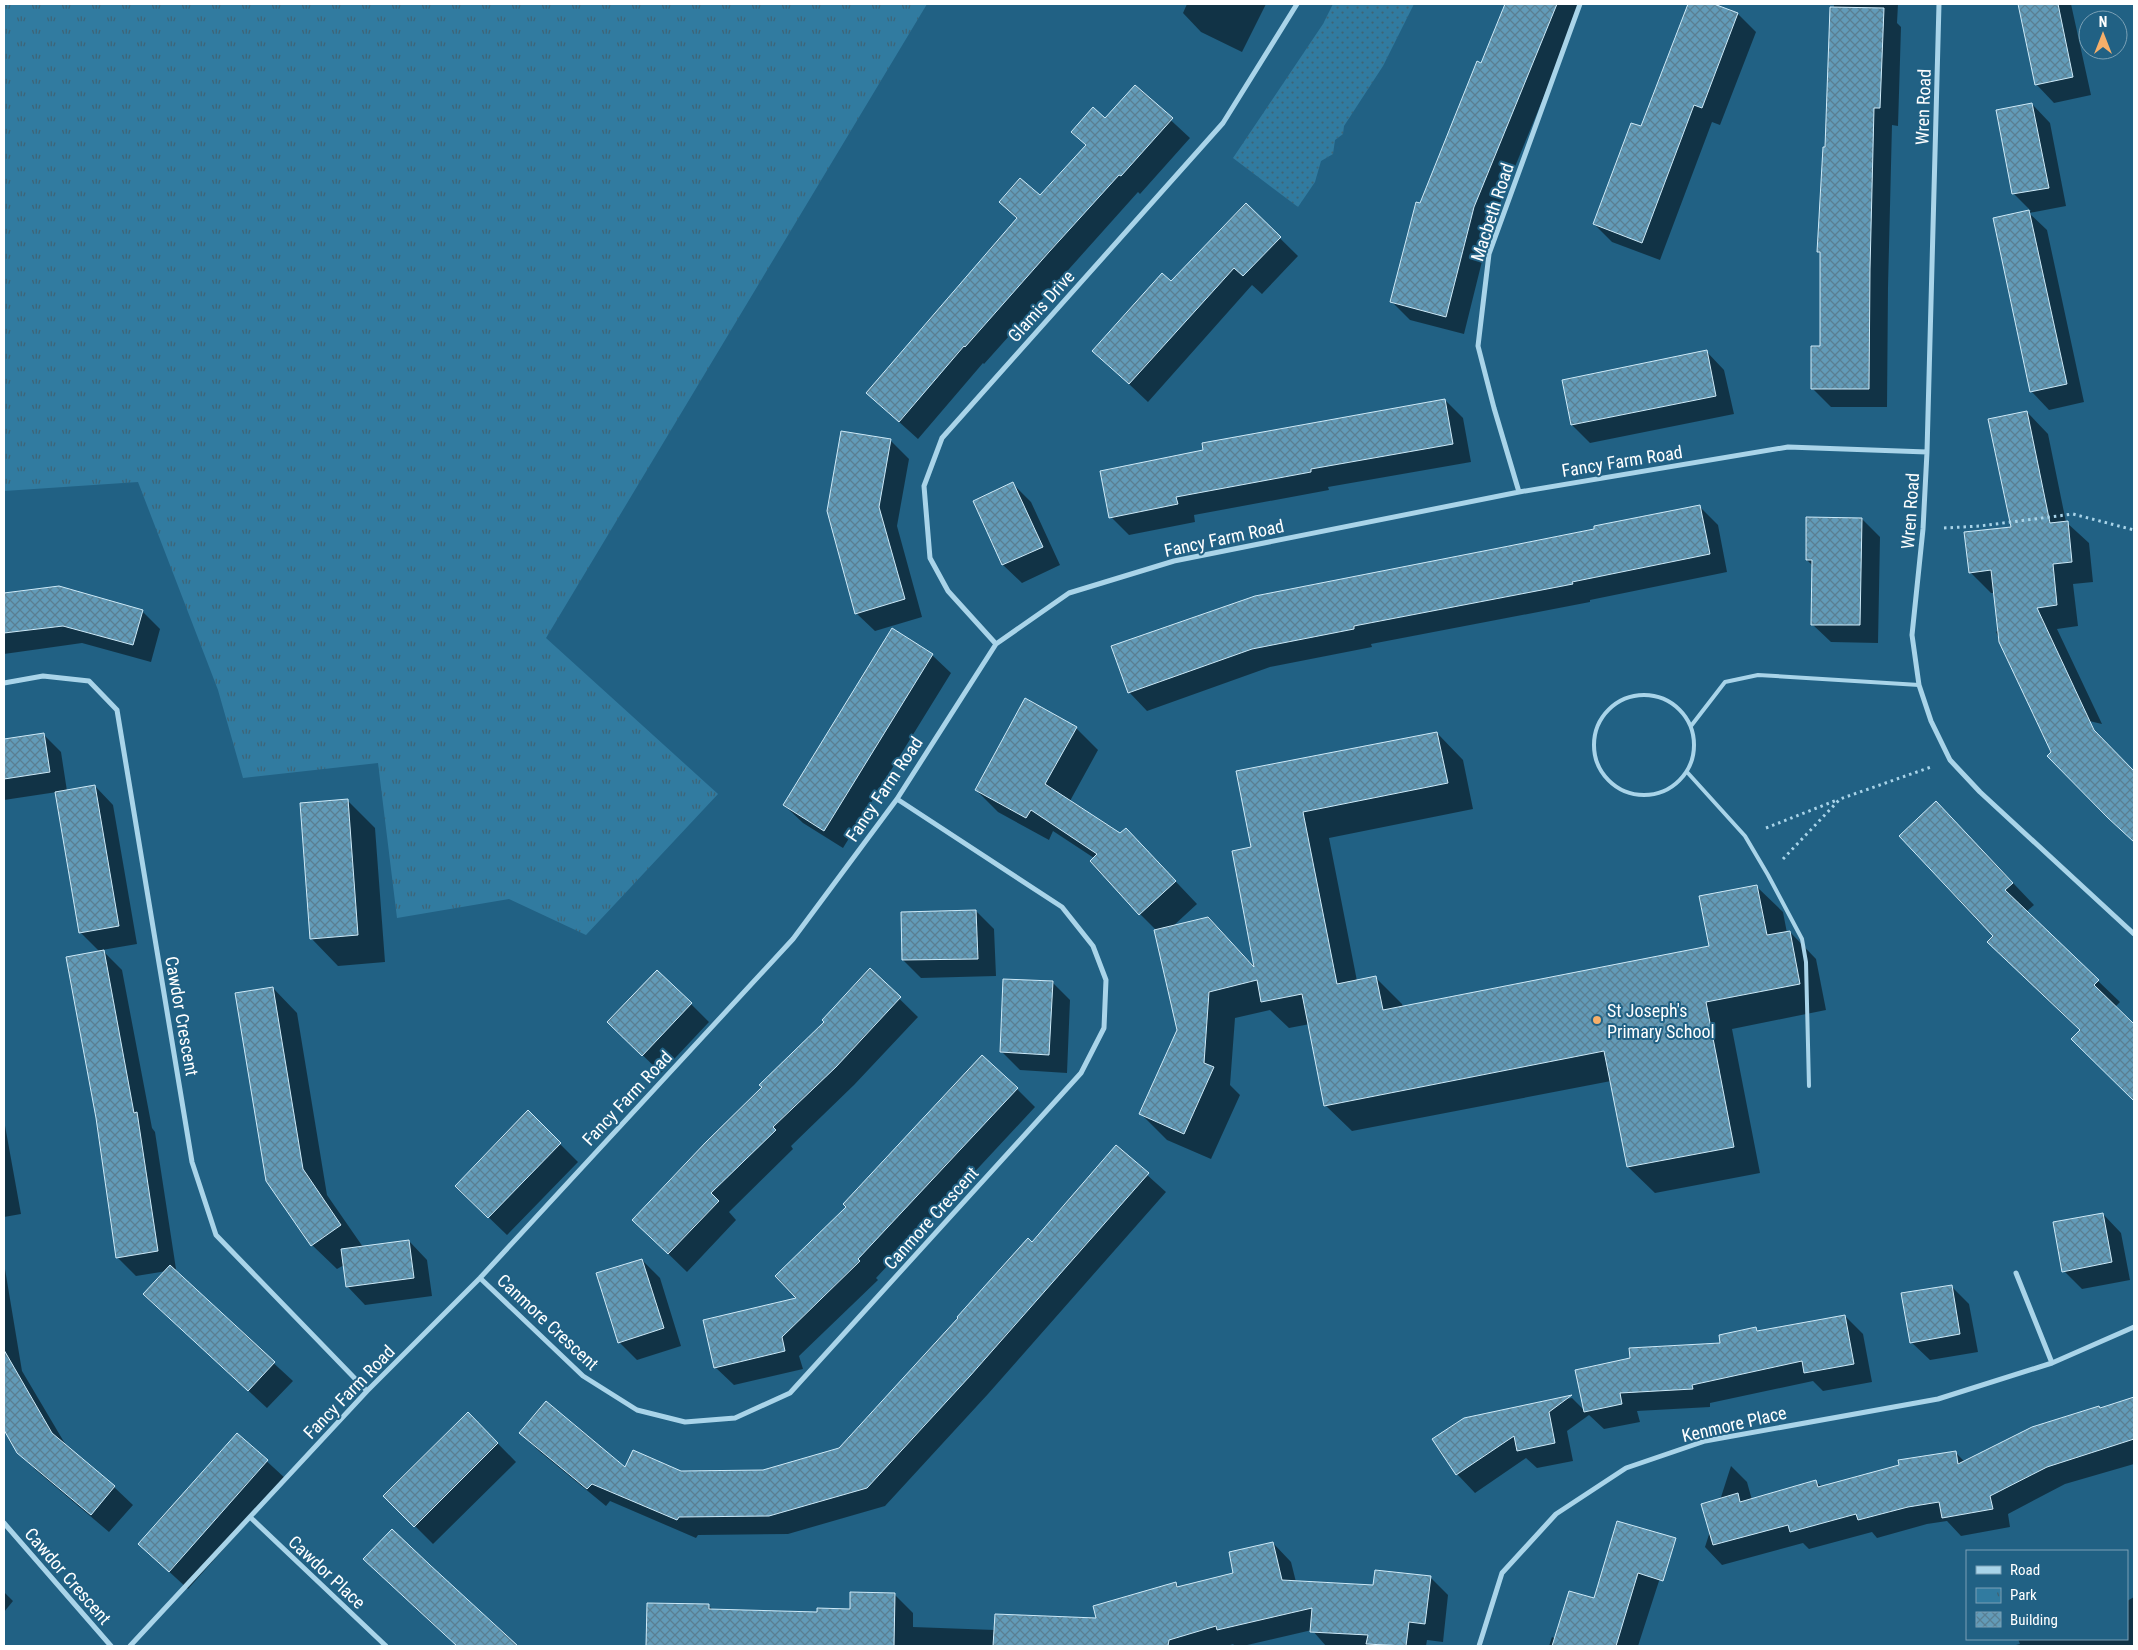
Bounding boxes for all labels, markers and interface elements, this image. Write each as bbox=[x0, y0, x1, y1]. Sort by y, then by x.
north arrow bbox=[2078, 10, 2128, 60]
text: N bbox=[2099, 14, 2107, 30]
street label: Wren Road bbox=[1911, 69, 1935, 145]
street label: Macbeth Road bbox=[1466, 160, 1518, 264]
street label: Glamis Drive bbox=[1003, 266, 1079, 346]
street label: Fancy Farm Road bbox=[1560, 441, 1684, 481]
street label: Wren Road bbox=[1897, 472, 1923, 550]
street label: Fancy Farm Road bbox=[1162, 515, 1286, 561]
street label: Fancy Farm Road bbox=[841, 733, 927, 845]
street label: Cawdor Crescent bbox=[161, 955, 203, 1077]
place label: St Joseph's Primary School bbox=[1607, 1000, 1715, 1042]
marker: St Joseph's Primary School bbox=[1591, 1014, 1603, 1026]
street label: Fancy Farm Road bbox=[578, 1046, 676, 1150]
street label: Canmore Crescent bbox=[879, 1162, 983, 1274]
street label: Canmore Crescent bbox=[493, 1270, 603, 1374]
street label: Fancy Farm Road bbox=[299, 1341, 399, 1443]
street label: Kenmore Place bbox=[1680, 1402, 1788, 1446]
street label: Cawdor Crescent bbox=[20, 1523, 116, 1629]
street label: Cawdor Place bbox=[284, 1531, 370, 1613]
legend bbox=[1966, 1550, 2128, 1640]
text: Road bbox=[2010, 1561, 2040, 1579]
text: Park bbox=[2010, 1586, 2037, 1604]
text: Building bbox=[2010, 1611, 2058, 1629]

